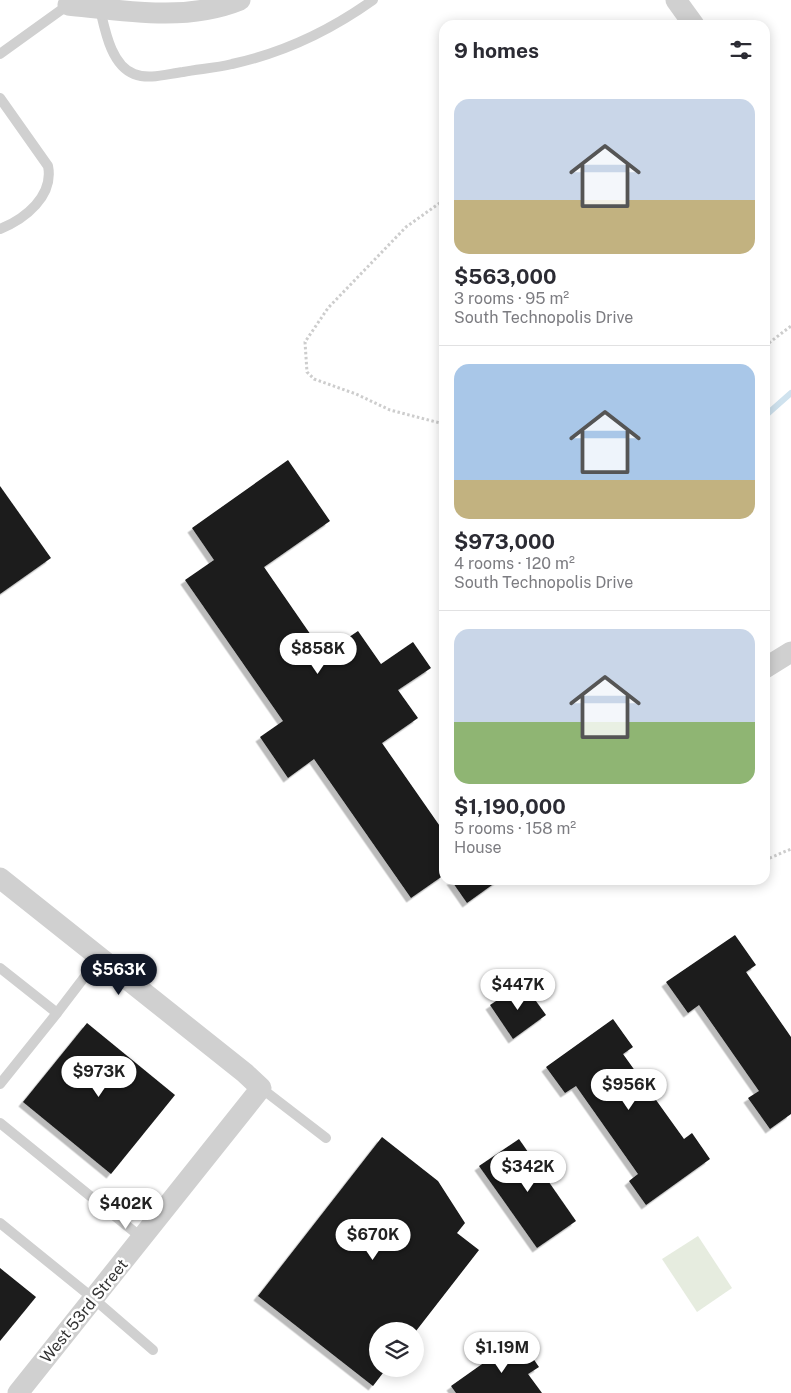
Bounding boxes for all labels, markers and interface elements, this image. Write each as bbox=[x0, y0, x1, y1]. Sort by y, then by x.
icon: filters bbox=[727, 36, 755, 64]
text: 9 homes bbox=[454, 38, 539, 63]
icon: home bbox=[560, 131, 650, 221]
text: $563,000 bbox=[454, 264, 557, 289]
text: 3 rooms · 95 m² bbox=[454, 289, 569, 308]
text: South Technopolis Drive bbox=[454, 308, 633, 327]
icon: home bbox=[560, 397, 650, 487]
text: $973,000 bbox=[454, 529, 555, 554]
text: 4 rooms · 120 m² bbox=[454, 554, 575, 573]
text: South Technopolis Drive bbox=[454, 573, 633, 592]
pin: $858K bbox=[283, 632, 353, 675]
text: $858K bbox=[291, 639, 345, 658]
icon: home bbox=[560, 662, 650, 752]
text: $1,190,000 bbox=[454, 794, 566, 819]
text: 5 rooms · 158 m² bbox=[454, 819, 576, 838]
text: House bbox=[454, 838, 502, 857]
pin: $563K bbox=[84, 954, 154, 996]
text: $563K bbox=[92, 960, 146, 979]
pin: $447K bbox=[483, 968, 553, 1011]
text: $447K bbox=[491, 975, 545, 994]
pin: $973K bbox=[64, 1056, 134, 1098]
text: $973K bbox=[72, 1062, 126, 1081]
pin: $956K bbox=[594, 1068, 664, 1111]
text: $956K bbox=[602, 1075, 656, 1094]
pin: $342K bbox=[493, 1150, 563, 1193]
text: $342K bbox=[501, 1157, 555, 1176]
pin: $402K bbox=[91, 1188, 161, 1230]
text: $402K bbox=[99, 1194, 153, 1213]
pin: $670K bbox=[338, 1218, 408, 1261]
text: $670K bbox=[347, 1225, 399, 1244]
street label: West 53rd Street bbox=[36, 1255, 132, 1367]
map controls bbox=[369, 1322, 424, 1377]
button: layers bbox=[369, 1322, 424, 1377]
pin: $1.19M bbox=[461, 1332, 543, 1374]
text: $1.19M bbox=[475, 1338, 529, 1357]

